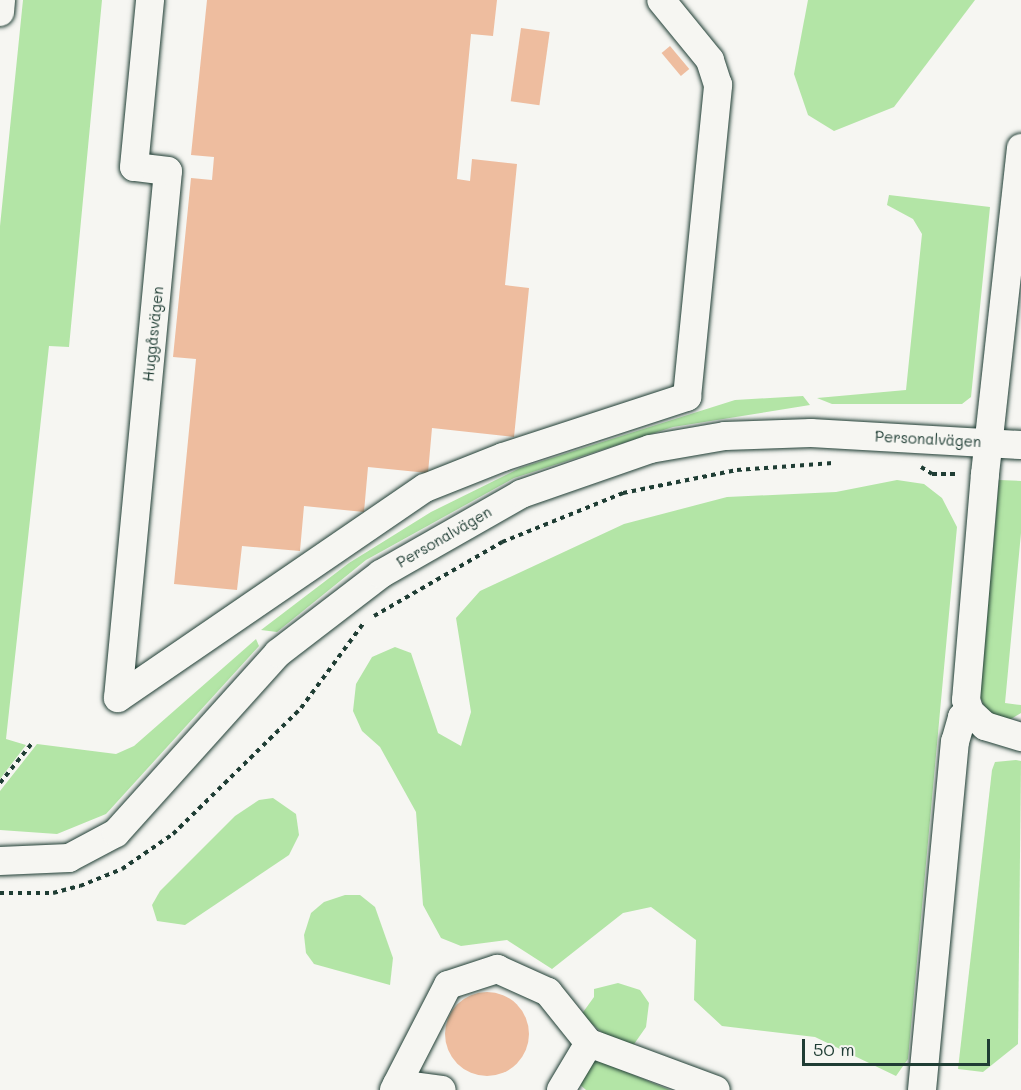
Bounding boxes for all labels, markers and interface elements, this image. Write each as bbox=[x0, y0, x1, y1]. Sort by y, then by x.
street label: Huggåsvägen bbox=[139, 285, 167, 383]
street label: Personalvägen bbox=[874, 427, 982, 451]
street label: Personalvägen bbox=[393, 503, 495, 571]
scale bar bbox=[805, 1027, 992, 1065]
text: 50 m bbox=[813, 1037, 855, 1061]

